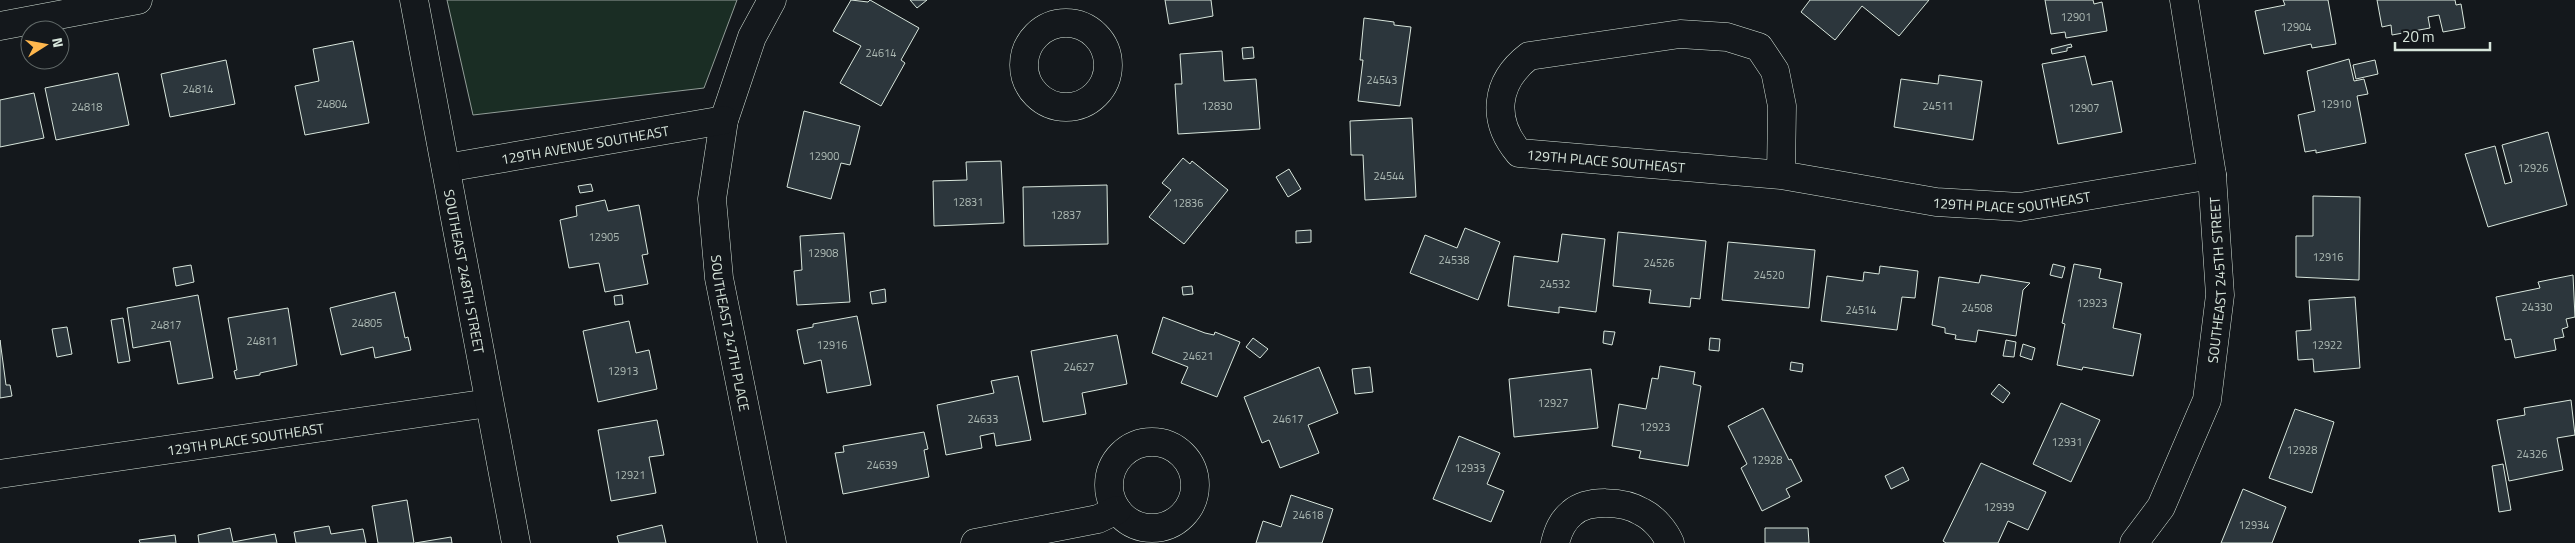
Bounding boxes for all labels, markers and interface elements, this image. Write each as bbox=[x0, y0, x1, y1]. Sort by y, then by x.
house number: 12901 bbox=[2061, 9, 2091, 25]
house number: 12904 bbox=[2281, 19, 2311, 35]
north arrow bbox=[20, 20, 70, 70]
scale bar bbox=[2395, 20, 2490, 52]
text: 20 m bbox=[2402, 25, 2435, 48]
text: N bbox=[47, 36, 69, 49]
house number: 24614 bbox=[866, 45, 896, 61]
house number: 24543 bbox=[1367, 72, 1397, 88]
house number: 24814 bbox=[183, 81, 213, 97]
house number: 24804 bbox=[317, 96, 347, 112]
house number: 12910 bbox=[2321, 96, 2351, 112]
house number: 12830 bbox=[1202, 98, 1232, 114]
house number: 24511 bbox=[1923, 98, 1953, 114]
house number: 24818 bbox=[72, 99, 102, 115]
house number: 12907 bbox=[2069, 100, 2099, 116]
street label: 129TH AVENUE SOUTHEAST bbox=[499, 119, 671, 169]
street label: 129TH PLACE SOUTHEAST bbox=[1526, 143, 1687, 177]
house number: 12900 bbox=[809, 148, 839, 164]
house number: 12926 bbox=[2518, 160, 2548, 176]
house number: 24544 bbox=[1374, 168, 1404, 184]
street label: 129TH PLACE SOUTHEAST bbox=[1932, 185, 2093, 218]
street label: SOUTHEAST 248TH STREET bbox=[439, 187, 491, 356]
house number: 12831 bbox=[953, 194, 983, 210]
house number: 12836 bbox=[1173, 195, 1203, 211]
street label: SOUTHEAST 245TH STREET bbox=[2201, 196, 2231, 364]
house number: 12837 bbox=[1051, 207, 1081, 223]
house number: 12905 bbox=[589, 229, 619, 245]
house number: 12908 bbox=[808, 245, 838, 261]
house number: 12916 bbox=[2313, 249, 2343, 265]
house number: 24538 bbox=[1439, 252, 1469, 268]
street label: SOUTHEAST 247TH PLACE bbox=[706, 254, 756, 413]
house number: 24526 bbox=[1644, 255, 1674, 271]
house number: 24520 bbox=[1754, 267, 1784, 283]
house number: 24532 bbox=[1540, 276, 1570, 292]
house number: 12923 bbox=[2077, 295, 2107, 311]
house number: 24330 bbox=[2522, 299, 2552, 315]
house number: 24508 bbox=[1962, 300, 1992, 316]
house number: 24514 bbox=[1846, 302, 1876, 318]
house number: 24805 bbox=[352, 315, 382, 331]
house number: 24817 bbox=[151, 317, 181, 333]
house number: 24811 bbox=[247, 333, 277, 349]
house number: 12916 bbox=[817, 337, 847, 353]
house number: 12922 bbox=[2312, 337, 2342, 353]
house number: 24621 bbox=[1183, 348, 1213, 364]
house number: 24627 bbox=[1064, 359, 1094, 375]
house number: 12913 bbox=[608, 363, 638, 379]
house number: 12927 bbox=[1538, 395, 1568, 411]
house number: 24633 bbox=[968, 411, 998, 427]
house number: 24617 bbox=[1273, 411, 1303, 427]
street label: 129TH PLACE SOUTHEAST bbox=[165, 416, 326, 460]
house number: 12923 bbox=[1640, 419, 1670, 435]
house number: 12931 bbox=[2052, 434, 2082, 450]
house number: 12928 bbox=[2287, 442, 2317, 458]
house number: 24326 bbox=[2517, 446, 2547, 462]
house number: 12928 bbox=[1752, 452, 1782, 468]
house number: 24639 bbox=[867, 457, 897, 473]
house number: 12933 bbox=[1455, 460, 1485, 476]
house number: 12921 bbox=[615, 467, 645, 483]
house number: 12939 bbox=[1984, 499, 2014, 515]
house number: 24618 bbox=[1293, 507, 1323, 523]
house number: 12934 bbox=[2239, 517, 2269, 533]

